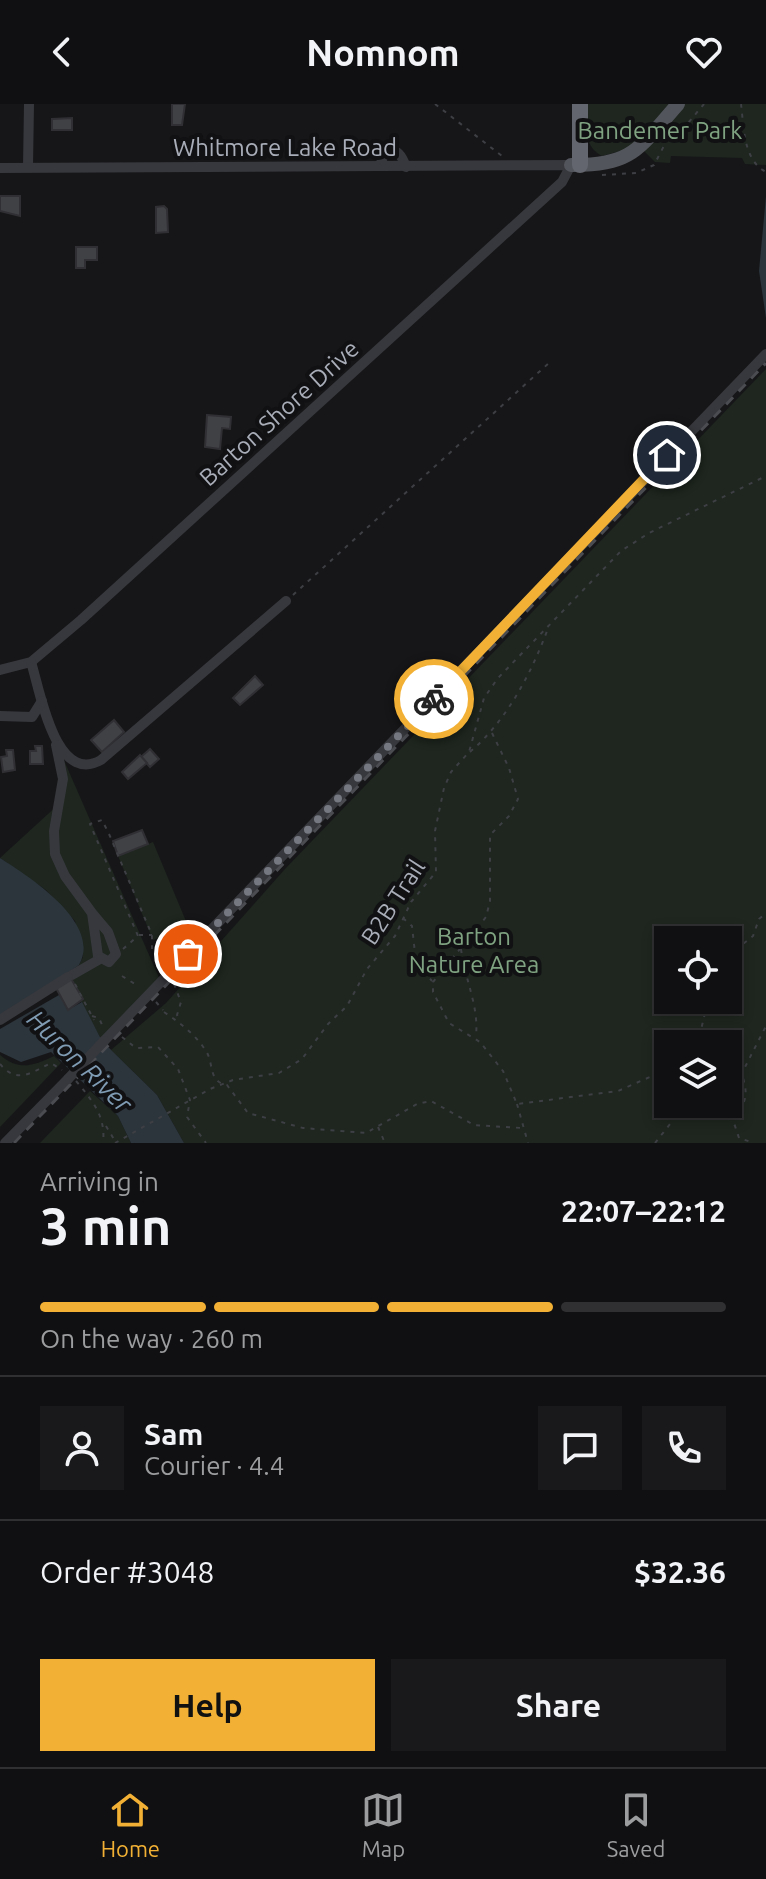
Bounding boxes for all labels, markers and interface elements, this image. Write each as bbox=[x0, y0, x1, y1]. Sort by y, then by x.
icon: back bbox=[40, 30, 84, 74]
icon: heart bbox=[682, 30, 726, 74]
text: Nomnom bbox=[306, 32, 460, 73]
park label: Bandemer Park bbox=[578, 117, 742, 144]
street label: Whitmore Lake Road bbox=[173, 134, 397, 161]
street label: Barton Shore Drive bbox=[194, 335, 364, 491]
pin bbox=[633, 421, 701, 489]
icon: home bbox=[645, 433, 689, 477]
courier bbox=[394, 659, 474, 739]
icon: bike bbox=[412, 677, 456, 721]
street label: B2B Trail bbox=[356, 855, 430, 949]
pin bbox=[154, 920, 222, 988]
park label: Barton Nature Area bbox=[409, 923, 539, 978]
map controls bbox=[654, 926, 742, 1118]
button: locate bbox=[654, 926, 742, 1014]
icon: bag bbox=[166, 932, 210, 976]
water label: Huron River bbox=[22, 1004, 139, 1119]
button: layers bbox=[654, 1030, 742, 1118]
text: Arriving in bbox=[40, 1167, 159, 1196]
text: 22:07–22:12 bbox=[561, 1194, 726, 1228]
text: 3 min bbox=[40, 1197, 171, 1255]
text: On the way · 260 m bbox=[40, 1324, 263, 1353]
button: person bbox=[40, 1406, 124, 1490]
button: chat bbox=[538, 1406, 622, 1490]
button: phone bbox=[642, 1406, 726, 1490]
text: Sam bbox=[144, 1417, 203, 1451]
text: Courier · 4.4 bbox=[144, 1451, 284, 1480]
text: Order #3048 bbox=[40, 1555, 214, 1589]
text: $32.36 bbox=[634, 1555, 726, 1589]
button: Help bbox=[40, 1659, 375, 1751]
button: Share bbox=[391, 1659, 726, 1751]
tab: Home bbox=[101, 1788, 160, 1861]
tab: Map bbox=[361, 1788, 405, 1861]
tab: Saved bbox=[607, 1788, 665, 1861]

